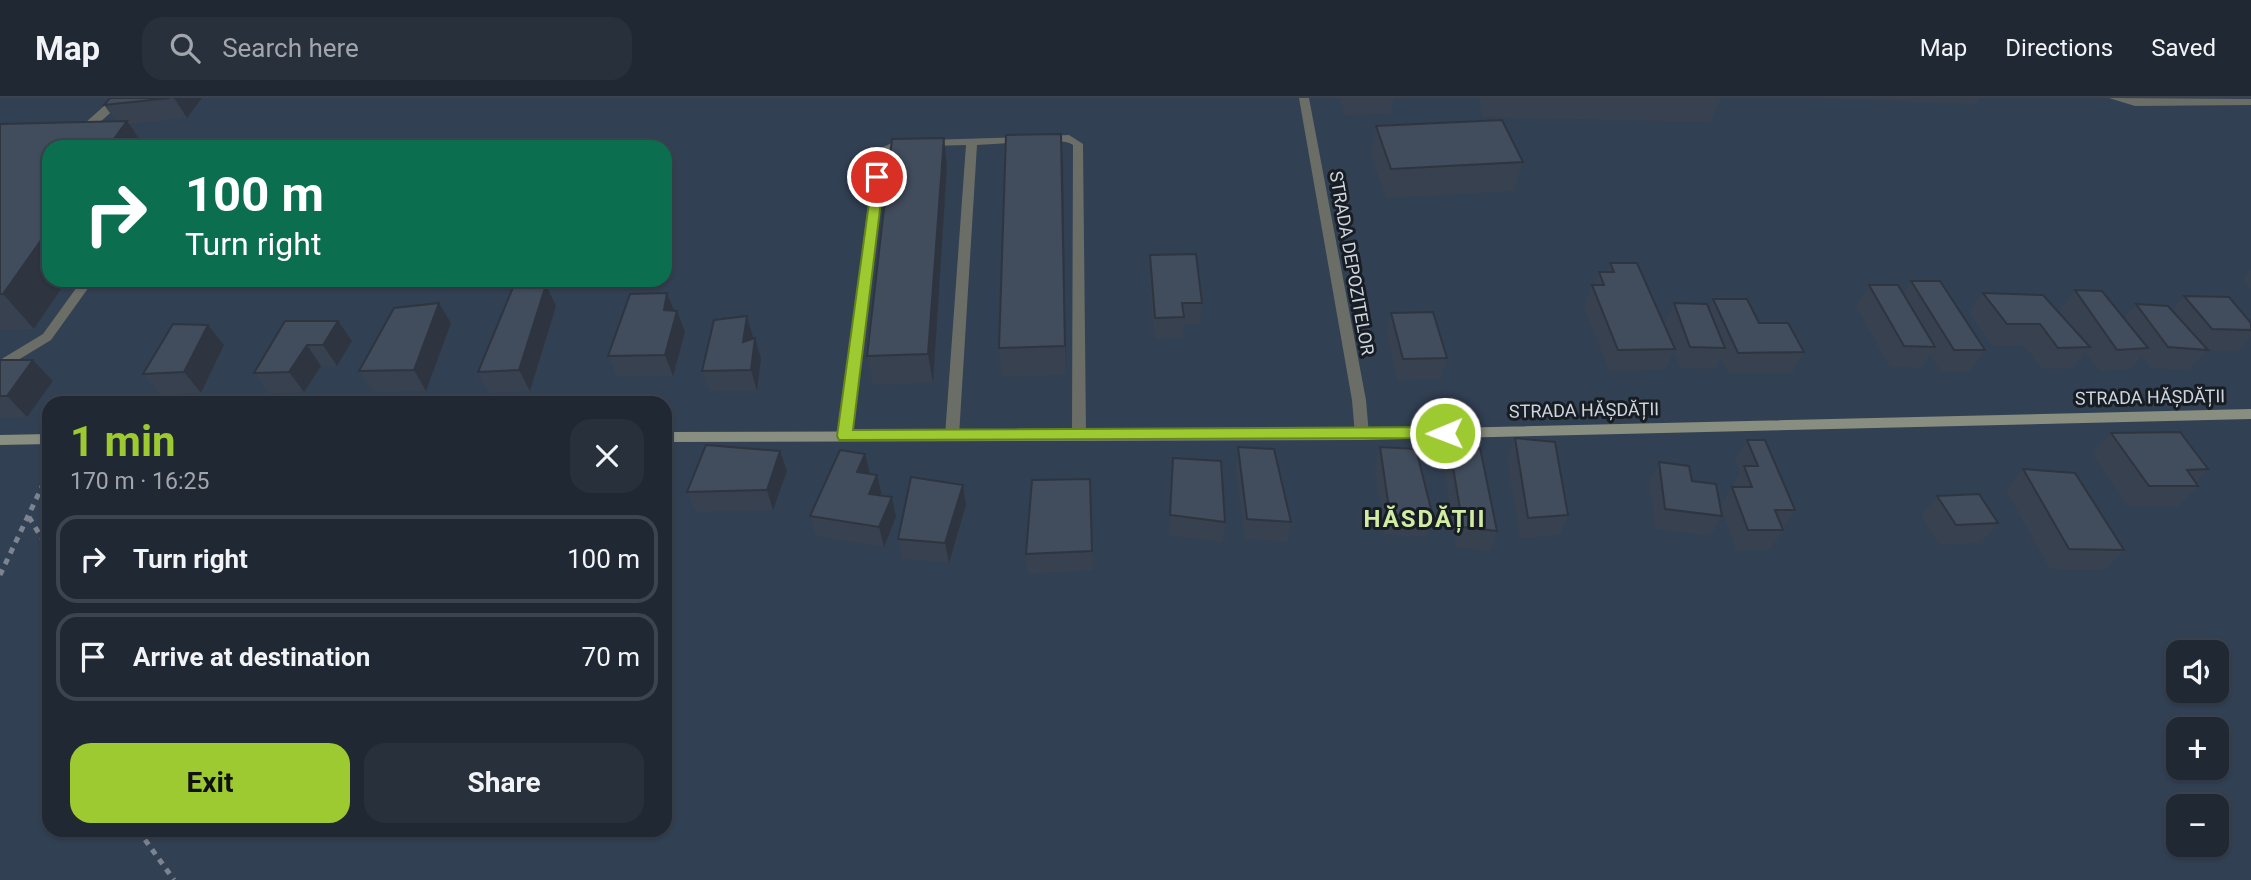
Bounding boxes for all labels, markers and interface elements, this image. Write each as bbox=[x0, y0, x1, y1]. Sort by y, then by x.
search box bbox=[142, 17, 632, 80]
text: Map bbox=[35, 29, 100, 68]
icon: search bbox=[166, 29, 204, 67]
text: Search here bbox=[222, 33, 359, 63]
text: Map bbox=[1920, 34, 1967, 62]
text: Directions bbox=[2005, 34, 2113, 62]
text: Saved bbox=[2151, 34, 2216, 62]
pin bbox=[847, 147, 907, 207]
icon: arrive bbox=[858, 158, 896, 196]
text: 100 m bbox=[185, 166, 324, 223]
icon: right bbox=[70, 168, 161, 259]
street label: STRADA DEPOZITELOR bbox=[1325, 169, 1379, 357]
text: Turn right bbox=[185, 225, 321, 263]
street label: STRADA HĂȘDĂȚII bbox=[2075, 385, 2225, 410]
position arrow bbox=[1408, 396, 1482, 470]
street label: STRADA HĂȘDĂȚII bbox=[1509, 398, 1659, 423]
text: 1 min bbox=[70, 417, 176, 466]
button: close bbox=[570, 419, 644, 493]
text: 170 m · 16:25 bbox=[70, 468, 209, 495]
district label: HĂSDĂȚII bbox=[1363, 505, 1487, 533]
icon: right bbox=[74, 540, 112, 578]
text: Turn right bbox=[133, 544, 248, 574]
text: 100 m bbox=[567, 544, 640, 574]
icon: arrive bbox=[74, 638, 112, 676]
map controls bbox=[2166, 640, 2229, 857]
button: sound bbox=[2166, 640, 2229, 703]
text: Arrive at destination bbox=[133, 642, 370, 672]
text: 70 m bbox=[582, 642, 640, 672]
button: + bbox=[2166, 717, 2229, 780]
button: Exit bbox=[70, 743, 350, 823]
button: Share bbox=[364, 743, 644, 823]
button: − bbox=[2166, 794, 2229, 857]

